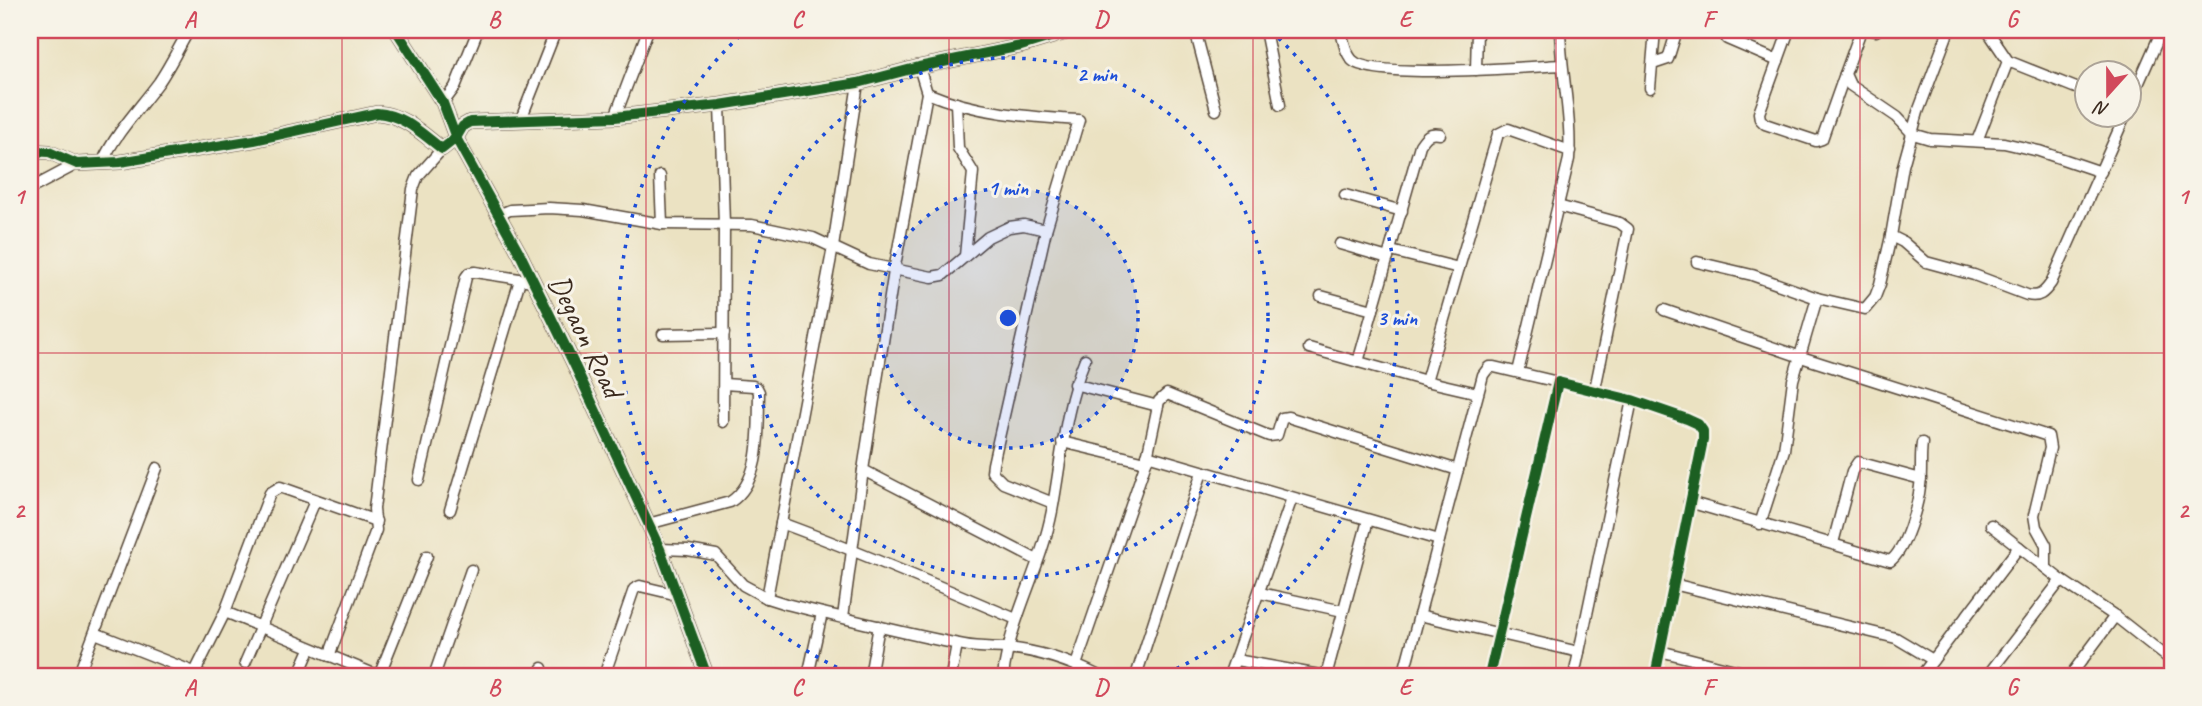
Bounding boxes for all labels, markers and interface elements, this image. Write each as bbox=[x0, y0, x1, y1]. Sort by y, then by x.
text: A bbox=[184, 5, 198, 34]
text: B bbox=[488, 5, 502, 34]
text: C bbox=[792, 5, 806, 34]
text: D bbox=[1094, 5, 1110, 34]
text: E bbox=[1399, 5, 1415, 34]
text: F bbox=[1703, 5, 1719, 34]
text: G bbox=[2006, 5, 2021, 34]
north arrow bbox=[2072, 60, 2142, 130]
text: 2 min bbox=[1077, 61, 1117, 87]
text: N bbox=[2089, 94, 2112, 122]
text: 1 min bbox=[988, 175, 1028, 201]
text: 1 bbox=[14, 182, 27, 211]
text: 1 bbox=[2178, 182, 2191, 211]
street label: Degaon Road bbox=[540, 269, 634, 407]
text: 3 min bbox=[1377, 305, 1417, 331]
centre of rings bbox=[996, 306, 1020, 330]
text: 2 bbox=[14, 496, 27, 525]
text: 2 bbox=[2178, 496, 2191, 525]
text: A bbox=[184, 673, 198, 702]
text: B bbox=[488, 673, 502, 702]
text: C bbox=[792, 673, 806, 702]
text: D bbox=[1094, 673, 1110, 702]
text: E bbox=[1399, 673, 1415, 702]
text: F bbox=[1703, 673, 1719, 702]
text: G bbox=[2006, 673, 2021, 702]

